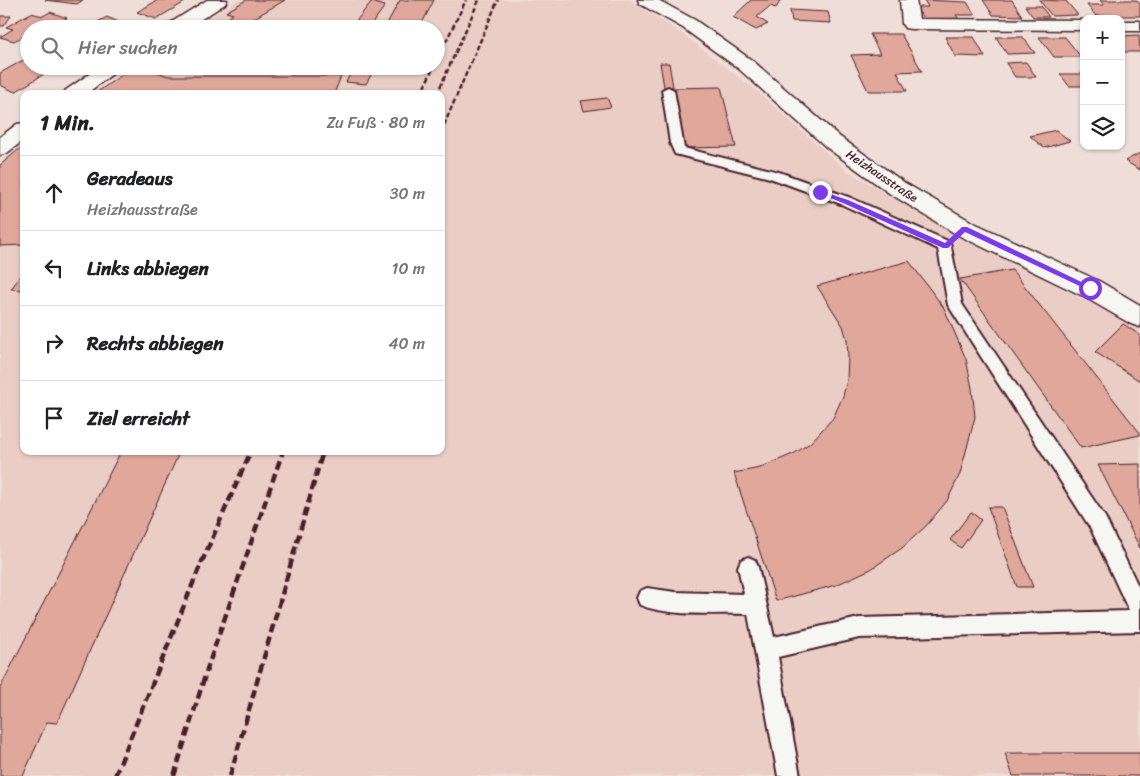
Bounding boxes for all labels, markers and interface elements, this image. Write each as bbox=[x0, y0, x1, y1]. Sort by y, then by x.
map controls bbox=[1080, 15, 1125, 150]
button: + bbox=[1080, 15, 1125, 60]
search box bbox=[20, 20, 445, 75]
text: Hier suchen bbox=[78, 31, 178, 64]
icon: search bbox=[38, 34, 66, 62]
button: − bbox=[1080, 60, 1125, 105]
text: 1 Min. bbox=[40, 104, 95, 142]
button: layers bbox=[1080, 105, 1125, 150]
text: Zu Fuß · 80 m bbox=[326, 108, 425, 137]
street label: Heizhausstraße bbox=[841, 144, 923, 208]
text: Geradeaus bbox=[87, 162, 173, 195]
icon: ahead bbox=[40, 179, 68, 207]
text: 30 m bbox=[390, 179, 425, 208]
route end bbox=[809, 181, 832, 204]
text: Heizhausstraße bbox=[87, 195, 198, 224]
text: Links abbiegen bbox=[87, 252, 209, 285]
icon: left bbox=[40, 254, 68, 282]
text: 10 m bbox=[392, 254, 425, 283]
route start bbox=[1079, 277, 1102, 300]
text: Rechts abbiegen bbox=[87, 327, 224, 360]
icon: right bbox=[40, 329, 68, 357]
text: 40 m bbox=[388, 329, 425, 358]
text: Ziel erreicht bbox=[87, 402, 190, 435]
icon: arrive bbox=[40, 404, 68, 432]

